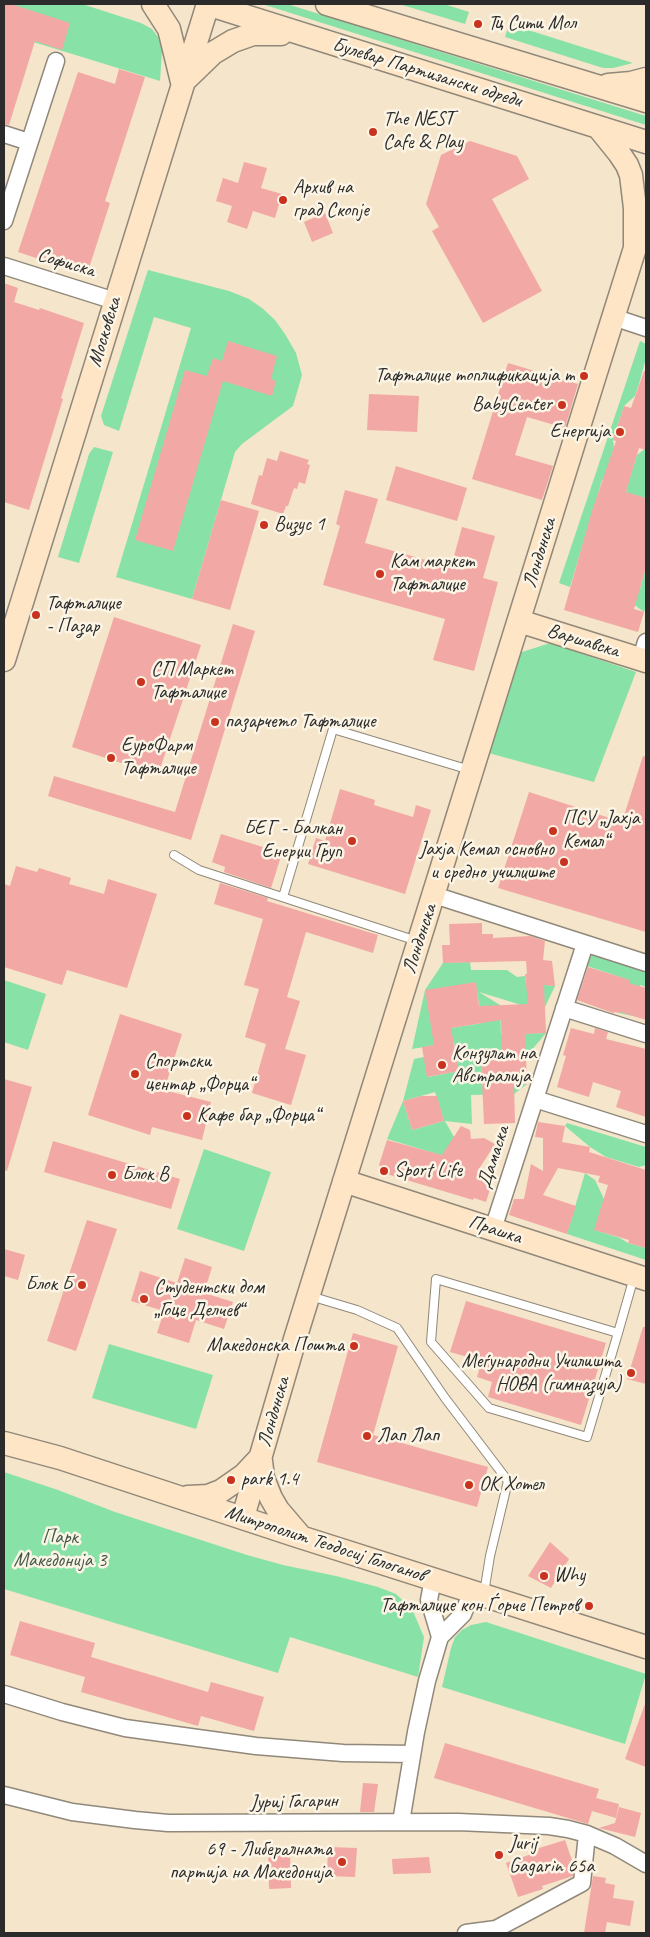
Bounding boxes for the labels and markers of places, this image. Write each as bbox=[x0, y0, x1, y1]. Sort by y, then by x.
place label: Тц Сити Мол bbox=[488, 12, 576, 36]
marker: Тц Сити Мол bbox=[472, 18, 484, 30]
place label: The NEST Cafe & Play bbox=[383, 108, 463, 155]
marker: The NEST Cafe & Play bbox=[367, 126, 379, 138]
place label: Архив на град Скопје bbox=[293, 176, 369, 223]
marker: Архив на град Скопје bbox=[277, 194, 289, 206]
place label: Тафталиџе топлификација т bbox=[375, 364, 574, 388]
marker: Тафталиџе топлификација т bbox=[578, 370, 590, 382]
place label: BabyCenter bbox=[472, 393, 552, 417]
marker: BabyCenter bbox=[556, 399, 568, 411]
place label: Енергија bbox=[550, 420, 610, 444]
marker: Енергија bbox=[614, 426, 626, 438]
place label: Визус 1 bbox=[274, 513, 325, 537]
marker: Визус 1 bbox=[258, 519, 270, 531]
place label: Кам маркет Тафталиџе bbox=[390, 550, 474, 597]
marker: Кам маркет Тафталиџе bbox=[374, 568, 386, 580]
place label: Тафталиџе - Пазар bbox=[46, 592, 121, 639]
marker: Тафталиџе - Пазар bbox=[30, 609, 42, 621]
place label: СП Маркет Тафталиџе bbox=[151, 658, 233, 705]
marker: СП Маркет Тафталиџе bbox=[135, 676, 147, 688]
place label: пазарчето Тафталиџе bbox=[225, 710, 375, 734]
marker: пазарчето Тафталиџе bbox=[209, 716, 221, 728]
place label: ЕуроФарм Тафталиџе bbox=[121, 734, 196, 781]
marker: ЕуроФарм Тафталиџе bbox=[105, 752, 117, 764]
place label: ПСУ „Јахја Кемал“ bbox=[563, 807, 639, 854]
place label: БЕГ - Балкан Енерџи Груп bbox=[244, 817, 342, 864]
marker: ПСУ „Јахја Кемал“ bbox=[547, 825, 559, 837]
marker: БЕГ - Балкан Енерџи Груп bbox=[346, 835, 358, 847]
place label: Јахја Кемал основно и средно училиште bbox=[419, 838, 554, 885]
marker: Јахја Кемал основно и средно училиште bbox=[558, 856, 570, 868]
place label: Конзулат на Австралија bbox=[452, 1042, 536, 1089]
place label: Спортски центар „Форца“ bbox=[145, 1050, 253, 1097]
marker: Конзулат на Австралија bbox=[436, 1059, 448, 1071]
marker: Спортски центар „Форца“ bbox=[129, 1068, 141, 1080]
place label: Кaфе бар „Форца“ bbox=[197, 1104, 319, 1128]
marker: Кaфе бар „Форца“ bbox=[181, 1110, 193, 1122]
place label: Sport Life bbox=[394, 1159, 462, 1183]
place label: Блок В bbox=[122, 1163, 168, 1187]
marker: Sport Life bbox=[378, 1165, 390, 1177]
marker: Блок В bbox=[106, 1169, 118, 1181]
place label: Блок Б bbox=[26, 1273, 72, 1297]
place label: Студентски дом „Гоце Делчев“ bbox=[154, 1276, 264, 1323]
marker: Блок Б bbox=[76, 1279, 88, 1291]
marker: Студентски дом „Гоце Делчев“ bbox=[138, 1293, 150, 1305]
place label: Македонска Пошта bbox=[207, 1334, 344, 1358]
marker: Македонска Пошта bbox=[348, 1340, 360, 1352]
place label: Меѓународни Училишта НОВА (гимназија) bbox=[461, 1350, 621, 1397]
marker: Меѓународни Училишта НОВА (гимназија) bbox=[625, 1367, 637, 1379]
place label: Лап Лап bbox=[377, 1424, 439, 1448]
marker: Лап Лап bbox=[361, 1430, 373, 1442]
place label: park 1.4 bbox=[241, 1468, 299, 1492]
place label: ОК Хотел bbox=[479, 1473, 544, 1497]
marker: park 1.4 bbox=[225, 1474, 237, 1486]
marker: ОК Хотел bbox=[463, 1479, 475, 1491]
place label: Why bbox=[554, 1564, 585, 1588]
marker: Why bbox=[538, 1570, 550, 1582]
place label: Тафталиџе кон Ѓорче Петров bbox=[380, 1594, 579, 1618]
marker: Тафталиџе кон Ѓорче Петров bbox=[583, 1600, 595, 1612]
place label: Jurij Gagarin 65a bbox=[509, 1832, 594, 1879]
place label: 69 - Либералната партија на Македонија bbox=[169, 1838, 332, 1885]
marker: Jurij Gagarin 65a bbox=[493, 1849, 505, 1861]
marker: 69 - Либералната партија на Македонија bbox=[336, 1856, 348, 1868]

